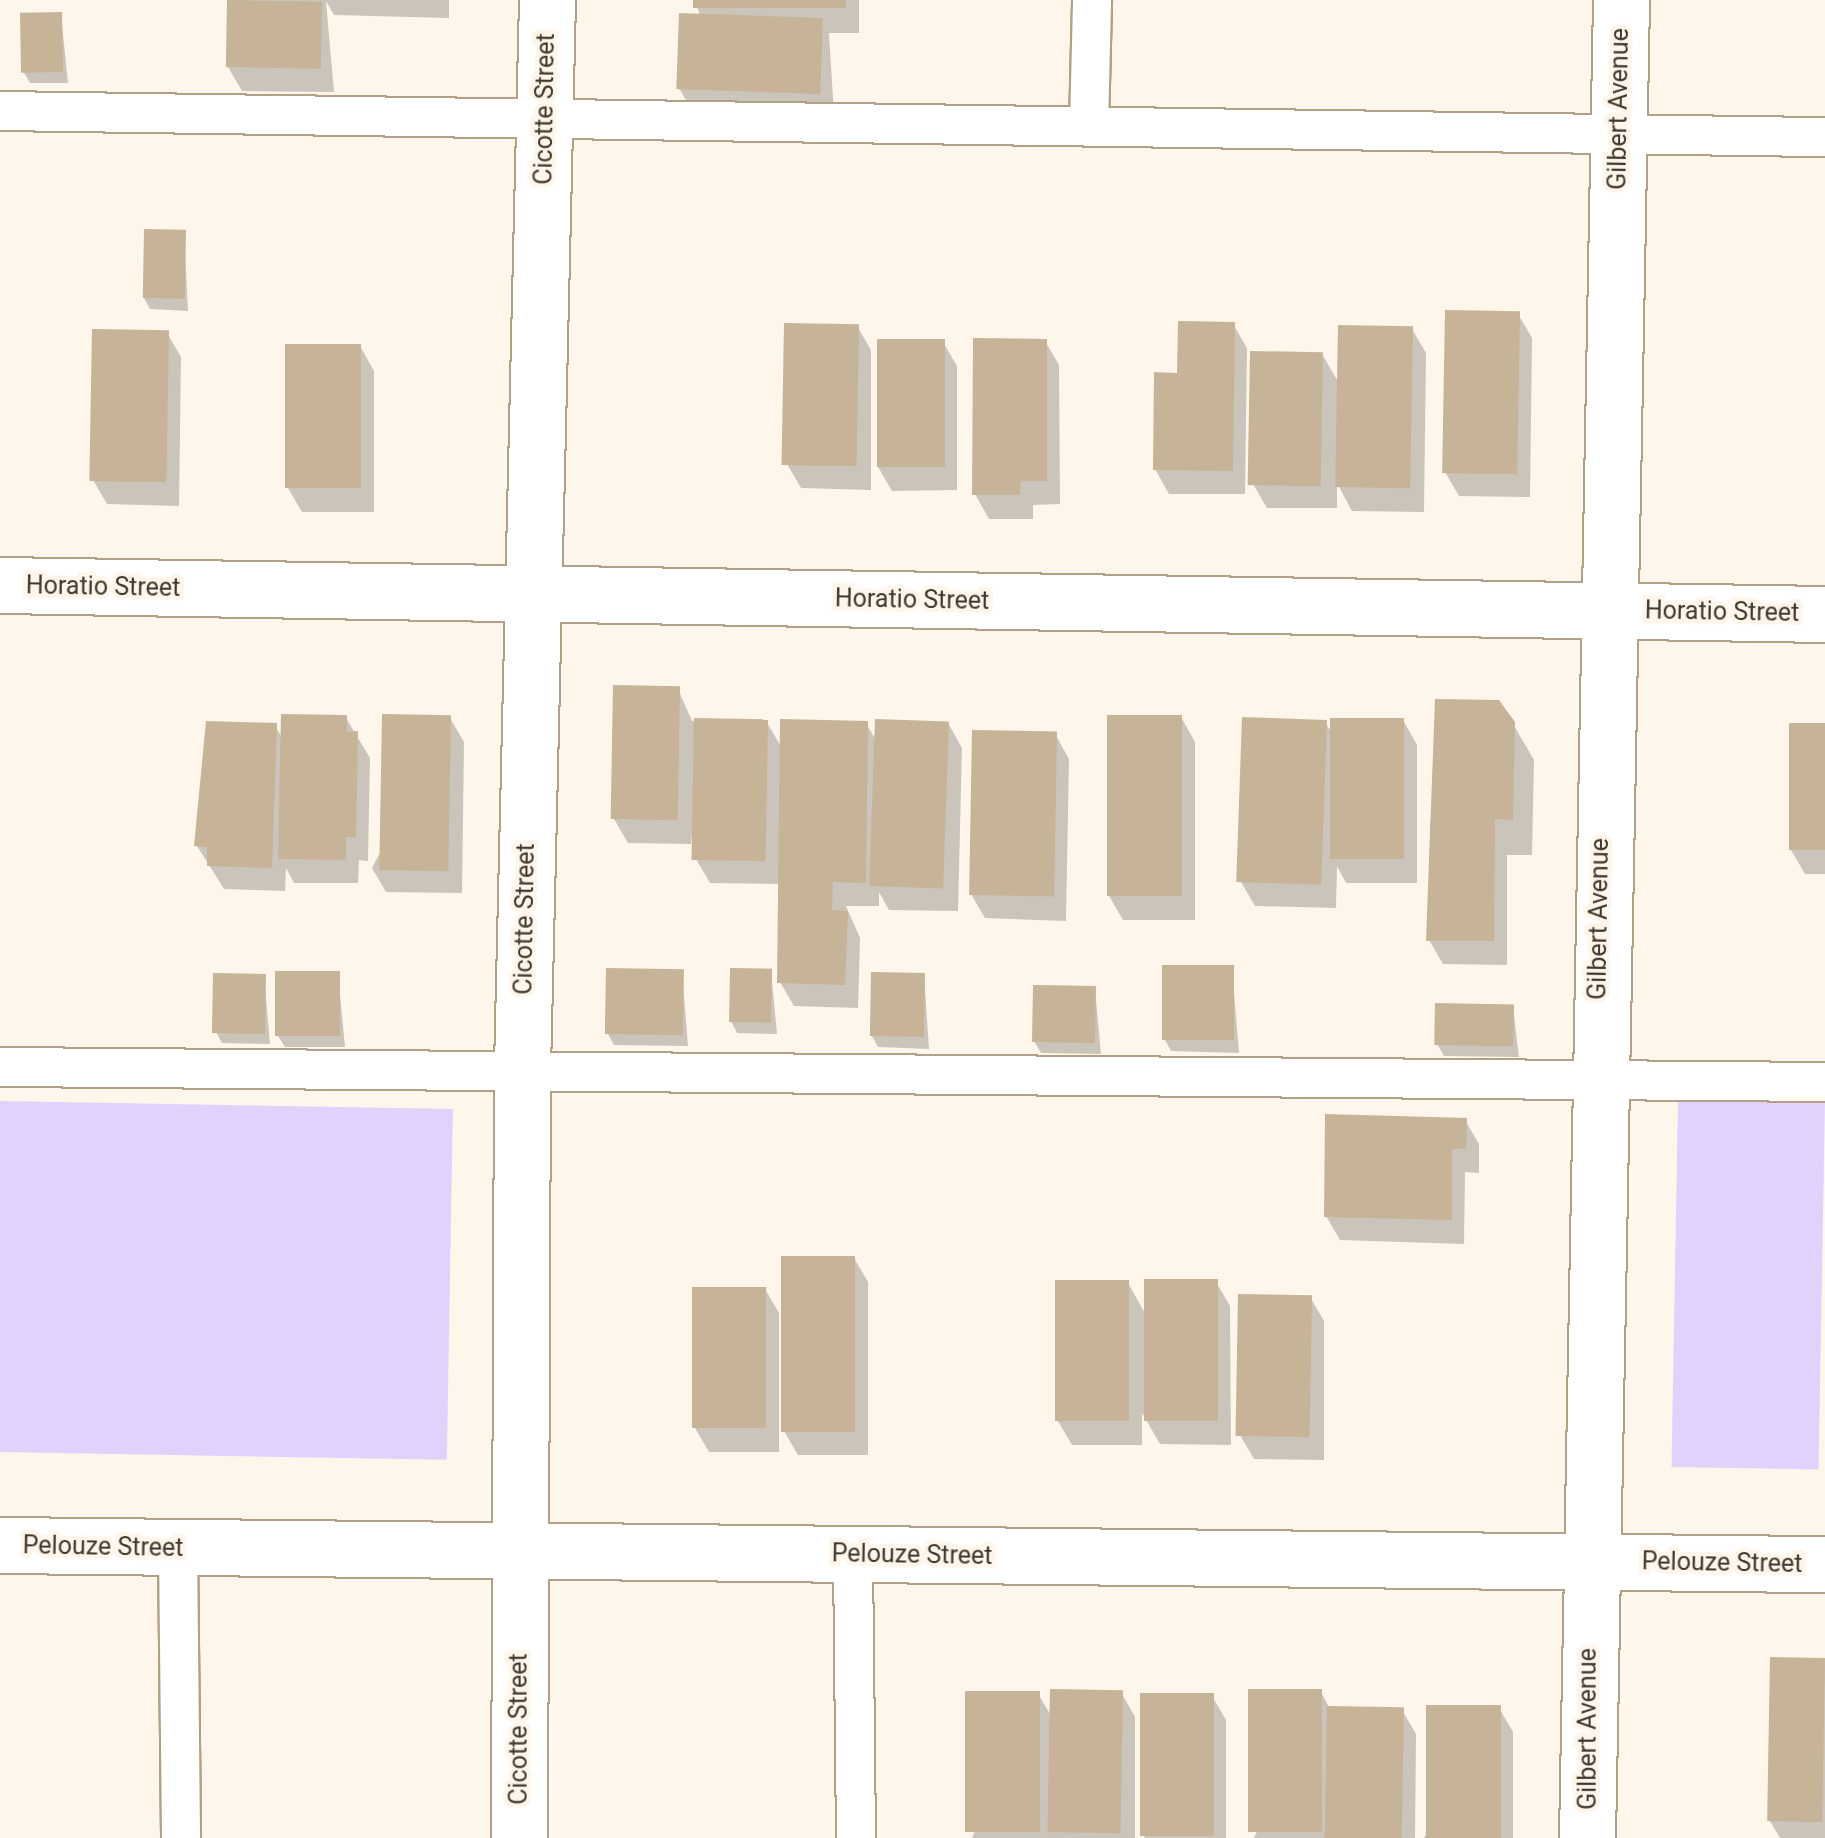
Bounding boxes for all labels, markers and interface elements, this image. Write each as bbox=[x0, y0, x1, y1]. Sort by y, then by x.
street label: Gilbert Avenue bbox=[1603, 28, 1635, 190]
street label: Cicotte Street bbox=[529, 33, 561, 185]
street label: Horatio Street bbox=[26, 571, 180, 603]
street label: Horatio Street bbox=[835, 584, 989, 616]
street label: Horatio Street bbox=[1645, 596, 1799, 628]
street label: Gilbert Avenue bbox=[1583, 838, 1615, 1000]
street label: Cicotte Street bbox=[509, 843, 541, 995]
street label: Pelouze Street bbox=[22, 1531, 184, 1563]
street label: Pelouze Street bbox=[831, 1539, 993, 1571]
street label: Pelouze Street bbox=[1641, 1547, 1803, 1579]
street label: Gilbert Avenue bbox=[1573, 1648, 1603, 1810]
street label: Cicotte Street bbox=[504, 1653, 534, 1805]

